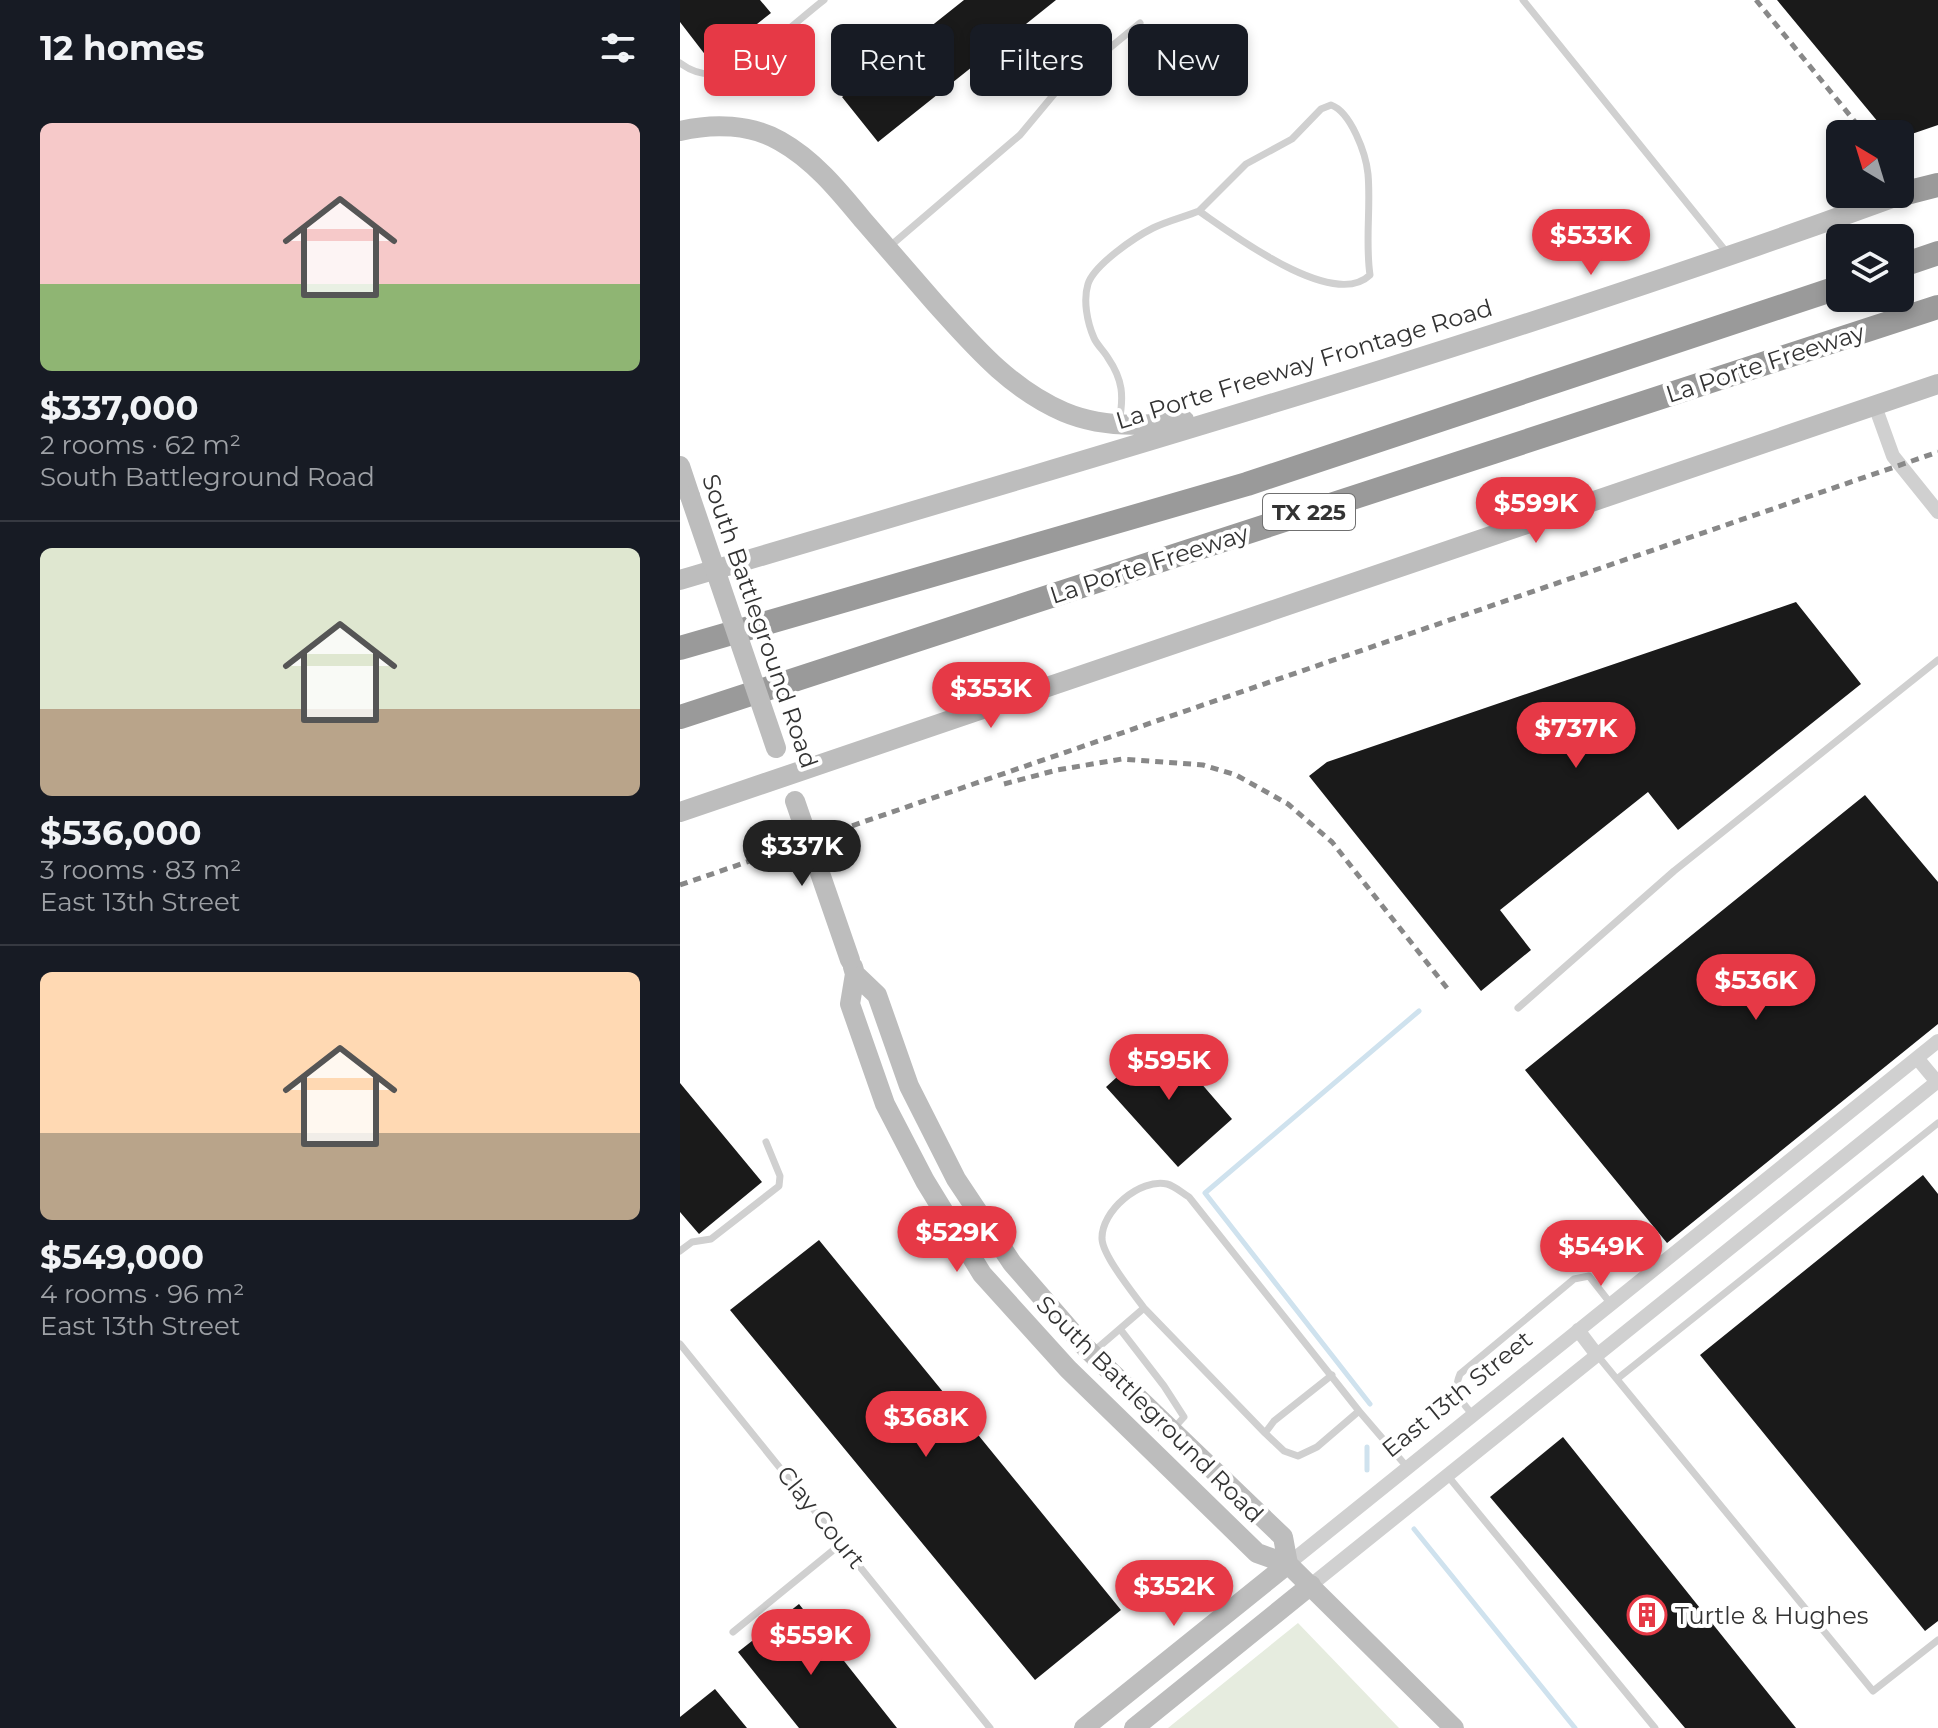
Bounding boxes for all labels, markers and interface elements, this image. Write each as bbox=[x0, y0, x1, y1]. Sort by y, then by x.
chip: Buy bbox=[704, 24, 815, 96]
chip: Rent bbox=[831, 24, 954, 96]
chip: Filters bbox=[970, 24, 1112, 96]
chip: New bbox=[1128, 24, 1248, 96]
icon: filters bbox=[596, 26, 640, 70]
text: 12 homes bbox=[40, 27, 204, 69]
north arrow bbox=[1826, 120, 1914, 208]
map controls bbox=[1826, 120, 1914, 312]
icon: home bbox=[268, 175, 412, 319]
pin: $533K bbox=[1535, 209, 1647, 277]
text: $533K bbox=[1550, 219, 1632, 251]
button: layers bbox=[1826, 224, 1914, 312]
street label: La Porte Freeway Frontage Road bbox=[1112, 293, 1496, 435]
street label: La Porte Freeway bbox=[1662, 317, 1868, 409]
text: $337,000 bbox=[40, 387, 199, 429]
text: 2 rooms · 62 m² bbox=[40, 429, 241, 461]
text: South Battleground Road bbox=[40, 461, 375, 493]
street label: South Battleground Road bbox=[696, 470, 824, 772]
pin: $599K bbox=[1480, 477, 1592, 545]
text: $599K bbox=[1494, 487, 1578, 519]
road number: TX 225 bbox=[1263, 494, 1355, 530]
street label: La Porte Freeway bbox=[1046, 518, 1252, 610]
icon: home bbox=[268, 600, 412, 744]
pin: $353K bbox=[935, 662, 1047, 730]
text: $353K bbox=[950, 672, 1032, 704]
pin: $737K bbox=[1520, 702, 1632, 770]
text: $737K bbox=[1535, 712, 1617, 744]
text: $536,000 bbox=[40, 812, 202, 854]
pin: $337K bbox=[746, 820, 858, 888]
text: $337K bbox=[761, 830, 843, 862]
text: 3 rooms · 83 m² bbox=[40, 854, 241, 886]
text: East 13th Street bbox=[40, 886, 240, 918]
pin: $536K bbox=[1700, 954, 1812, 1022]
text: $536K bbox=[1714, 964, 1798, 996]
icon: home bbox=[268, 1024, 412, 1168]
pin: $595K bbox=[1113, 1034, 1225, 1102]
text: $595K bbox=[1127, 1044, 1211, 1076]
pin: $529K bbox=[901, 1206, 1013, 1274]
text: $529K bbox=[915, 1216, 999, 1248]
pin: $549K bbox=[1545, 1220, 1657, 1288]
text: $549K bbox=[1558, 1230, 1644, 1262]
text: $549,000 bbox=[40, 1236, 204, 1278]
text: 4 rooms · 96 m² bbox=[40, 1278, 244, 1310]
street label: South Battleground Road bbox=[1030, 1289, 1270, 1529]
text: East 13th Street bbox=[40, 1310, 240, 1342]
street label: East 13th Street bbox=[1376, 1324, 1538, 1463]
pin: $368K bbox=[870, 1391, 982, 1459]
text: $368K bbox=[884, 1401, 968, 1433]
street label: Clay Court bbox=[771, 1460, 871, 1574]
pin: $352K bbox=[1118, 1560, 1230, 1628]
text: $352K bbox=[1133, 1570, 1215, 1602]
building icon: Turtle & Hughes bbox=[1626, 1594, 1668, 1636]
place label: Turtle & Hughes bbox=[1675, 1601, 1868, 1630]
pin: $559K bbox=[755, 1609, 867, 1677]
text: $559K bbox=[769, 1619, 853, 1651]

